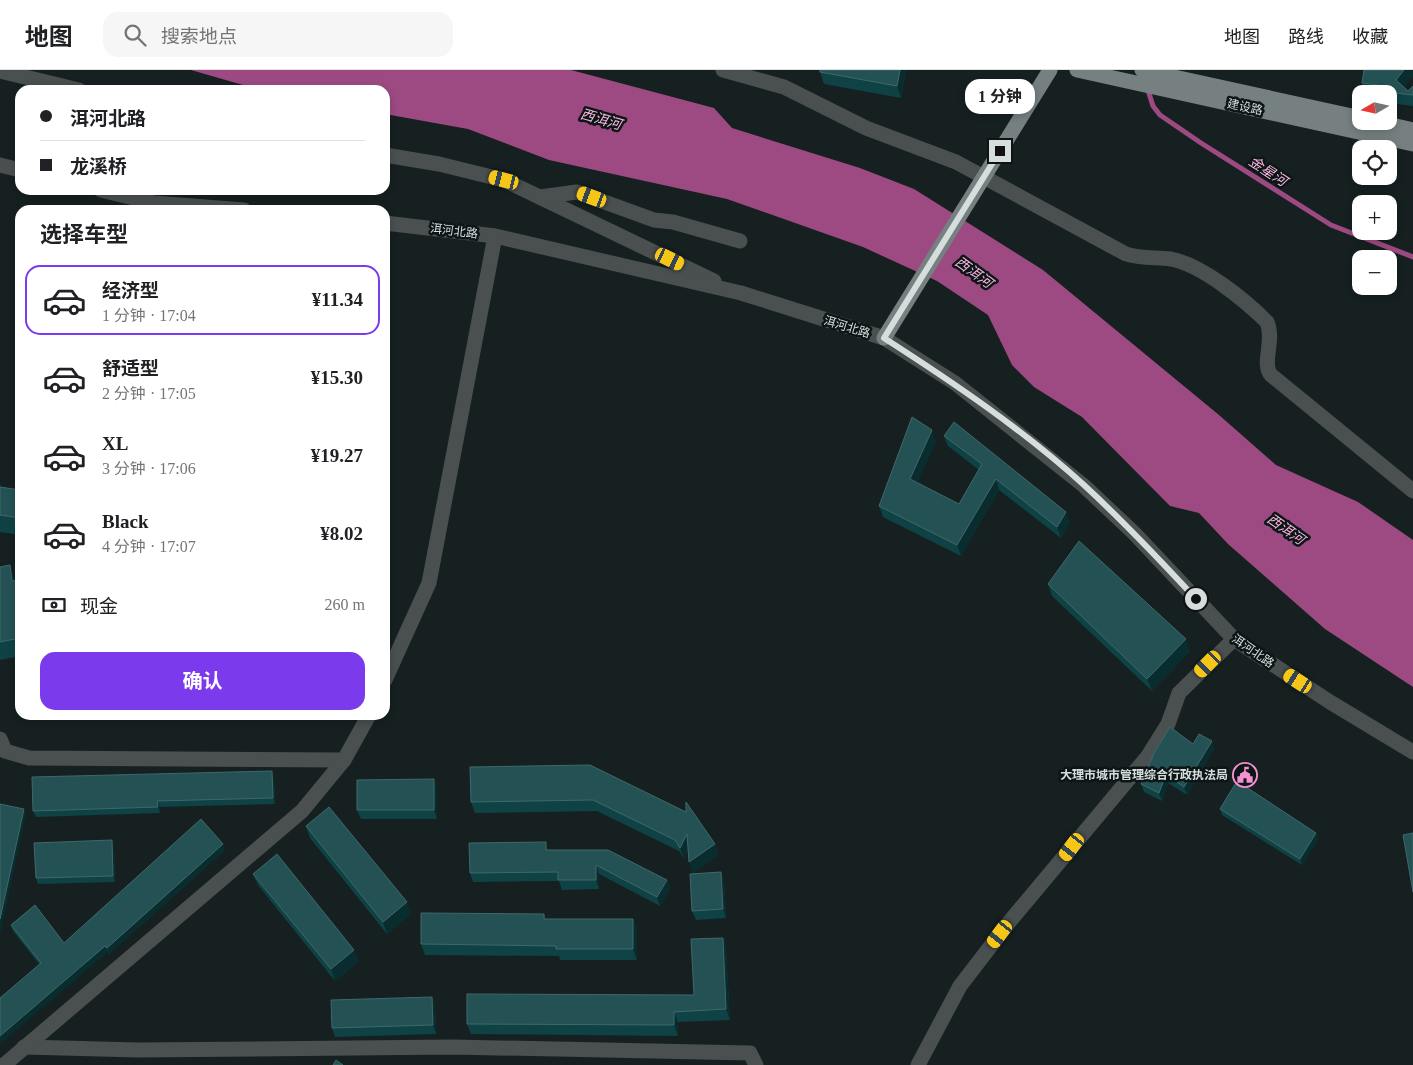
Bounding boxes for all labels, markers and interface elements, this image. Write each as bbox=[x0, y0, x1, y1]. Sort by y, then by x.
search box bbox=[103, 12, 453, 57]
icon: search bbox=[121, 21, 149, 49]
text: 地图 bbox=[25, 24, 73, 50]
text: 搜索地点 bbox=[161, 26, 237, 47]
text: 地图 bbox=[1224, 27, 1260, 47]
text: 路线 bbox=[1288, 27, 1324, 47]
text: 收藏 bbox=[1352, 27, 1388, 47]
callout: 1 分钟 bbox=[965, 78, 1035, 114]
north arrow bbox=[1352, 85, 1398, 130]
map controls bbox=[1352, 85, 1397, 295]
text: 1 分钟 bbox=[978, 88, 1022, 105]
street label: 建设路 bbox=[1226, 96, 1264, 118]
water label: 西洱河 bbox=[579, 106, 626, 133]
text: 洱河北路 bbox=[70, 108, 146, 129]
route end bbox=[989, 140, 1011, 162]
button: locate bbox=[1352, 140, 1397, 185]
water label: 金星河 bbox=[1246, 154, 1292, 191]
text: 龙溪桥 bbox=[70, 156, 127, 177]
car bbox=[487, 169, 520, 191]
car bbox=[575, 185, 608, 209]
button: + bbox=[1352, 195, 1397, 240]
street label: 洱河北路 bbox=[429, 221, 479, 241]
text: 选择车型 bbox=[40, 222, 128, 247]
car bbox=[653, 246, 686, 272]
button: − bbox=[1352, 250, 1397, 295]
water label: 西洱河 bbox=[952, 254, 998, 293]
icon: car bbox=[42, 278, 87, 323]
text: 经济型 bbox=[102, 280, 159, 301]
text: ¥11.34 bbox=[312, 289, 363, 310]
text: 1 分钟 · 17:04 bbox=[102, 307, 196, 324]
street label: 洱河北路 bbox=[822, 313, 872, 341]
icon: car bbox=[42, 356, 87, 401]
text: 舒适型 bbox=[102, 358, 159, 379]
text: ¥15.30 bbox=[311, 367, 363, 388]
text: 2 分钟 · 17:05 bbox=[102, 385, 196, 402]
text: XL bbox=[102, 433, 128, 454]
icon: car bbox=[42, 434, 87, 479]
text: ¥19.27 bbox=[311, 445, 363, 466]
text: 3 分钟 · 17:06 bbox=[102, 460, 196, 477]
text: Black bbox=[102, 511, 148, 532]
water label: 西洱河 bbox=[1264, 511, 1310, 549]
icon: car bbox=[42, 512, 87, 557]
text: ¥8.02 bbox=[320, 523, 363, 544]
text: 4 分钟 · 17:07 bbox=[102, 538, 196, 555]
route start bbox=[1185, 588, 1207, 610]
icon: cash bbox=[40, 591, 68, 619]
text: 现金 bbox=[80, 596, 118, 617]
text: 260 m bbox=[325, 596, 365, 613]
street label: 洱河北路 bbox=[1229, 631, 1277, 671]
car bbox=[1192, 648, 1223, 680]
button: 确认 bbox=[40, 652, 365, 710]
car bbox=[1281, 667, 1314, 695]
public building icon: 大理市城市管理综合行政执法局 bbox=[1232, 762, 1258, 788]
place label: 大理市城市管理综合行政执法局 bbox=[1060, 768, 1228, 782]
car bbox=[1056, 831, 1087, 863]
car bbox=[984, 918, 1015, 950]

